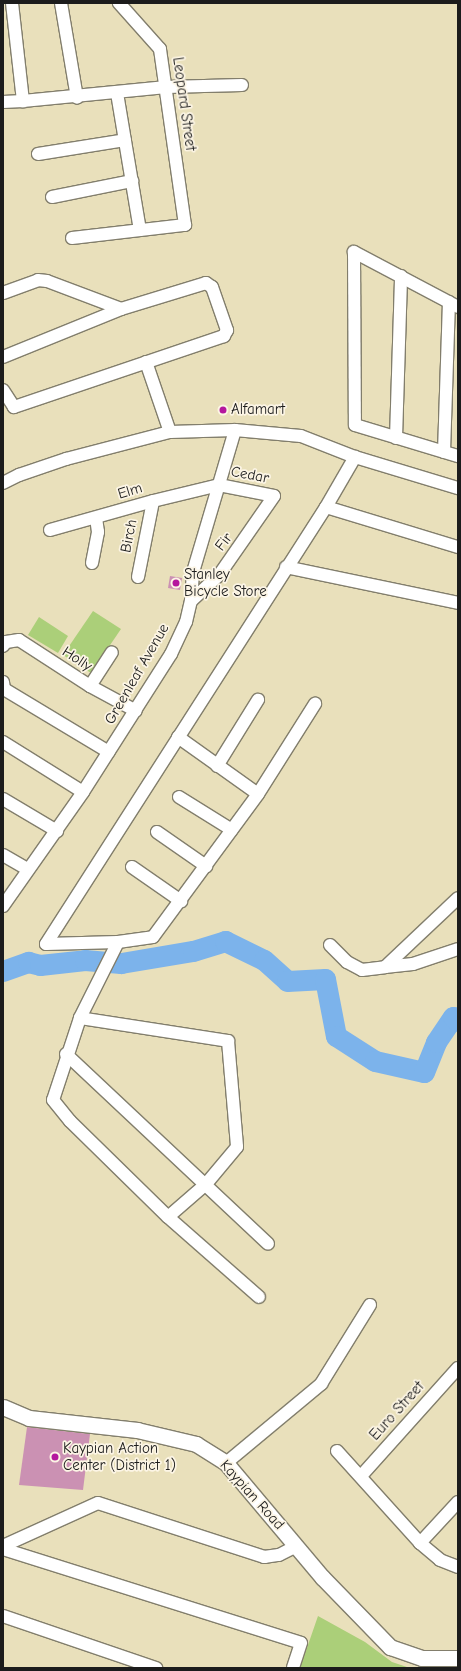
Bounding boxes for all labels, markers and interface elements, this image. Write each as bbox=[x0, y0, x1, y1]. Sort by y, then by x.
street label: Leopard Street bbox=[169, 56, 199, 152]
place label: Alfamart bbox=[231, 401, 285, 419]
marker: Alfamart bbox=[218, 405, 228, 415]
street label: Cedar bbox=[229, 463, 271, 487]
street label: Elm bbox=[116, 479, 144, 503]
street label: Birch bbox=[117, 518, 141, 554]
street label: Fir bbox=[211, 529, 237, 555]
place label: Stanley Bicycle Store bbox=[184, 565, 267, 600]
marker: Stanley Bicycle Store bbox=[171, 578, 181, 588]
street label: Greenleaf Avenue bbox=[101, 621, 173, 727]
street label: Holly bbox=[59, 643, 95, 675]
street label: Euro Street bbox=[366, 1378, 428, 1444]
place label: Kaypian Action Center (District 1) bbox=[63, 1439, 176, 1474]
marker: Kaypian Action Center (District 1) bbox=[50, 1452, 60, 1462]
street label: Kaypian Road bbox=[216, 1456, 288, 1534]

